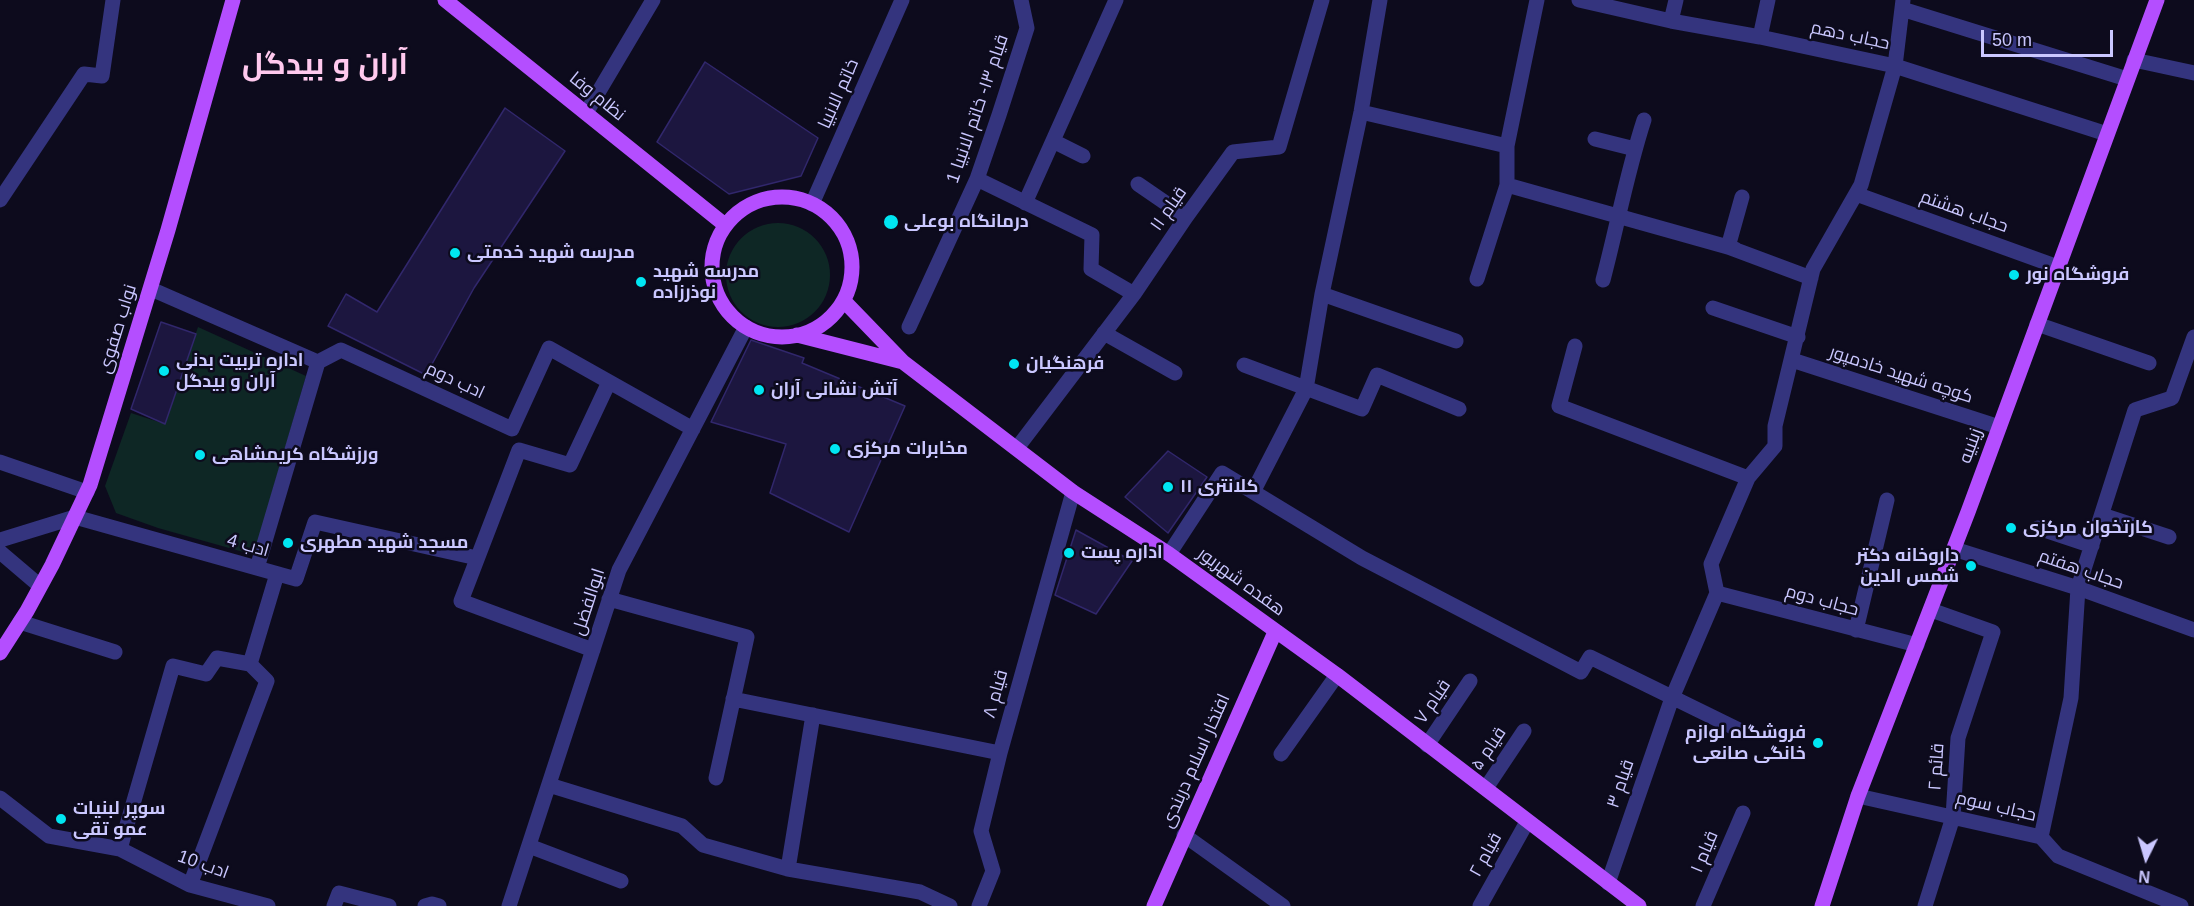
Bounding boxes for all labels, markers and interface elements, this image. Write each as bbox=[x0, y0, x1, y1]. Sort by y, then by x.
street label: حجاب دهم bbox=[1809, 17, 1891, 55]
scale bar bbox=[1984, 18, 2116, 56]
text: 50 m bbox=[1992, 30, 2032, 50]
street label: قیام ۱۳- خاتم الانبیا 1 bbox=[942, 32, 1014, 186]
district label: آران و بیدگل bbox=[242, 48, 408, 84]
street label: خاتم الانبیا bbox=[814, 56, 864, 132]
street label: نظام وفا bbox=[565, 68, 629, 126]
street label: قیام ۱۱ bbox=[1146, 183, 1192, 235]
street label: حجاب هشتم bbox=[1917, 186, 2011, 238]
place label: درمانگاه بوعلی bbox=[904, 211, 1029, 233]
marker: درمانگاه بوعلی bbox=[882, 213, 900, 231]
place label: مدرسه شهید خدمتی bbox=[467, 242, 635, 264]
marker: مدرسه شهید خدمتی bbox=[448, 246, 462, 260]
place label: مدرسه شهید نوذرزاده bbox=[653, 261, 759, 304]
place label: فروشگاه نور bbox=[2026, 264, 2129, 286]
marker: فروشگاه نور bbox=[2007, 268, 2021, 282]
marker: مدرسه شهید نوذرزاده bbox=[634, 275, 648, 289]
street label: نواب صفوی bbox=[94, 282, 142, 376]
street label: کوچه شهید خادمپور bbox=[1826, 342, 1976, 408]
place label: اداره تربیت بدنی آران و بیدگل bbox=[176, 350, 303, 392]
place label: فرهنگیان bbox=[1026, 353, 1104, 375]
marker: فرهنگیان bbox=[1007, 357, 1021, 371]
street label: ادب دوم bbox=[422, 358, 488, 404]
marker: اداره تربیت بدنی آران و بیدگل bbox=[157, 364, 171, 378]
place label: آتش نشانی آران bbox=[771, 379, 898, 401]
marker: آتش نشانی آران bbox=[752, 383, 766, 397]
street label: زینبیه bbox=[1955, 425, 1987, 467]
place label: مخابرات مرکزی bbox=[847, 438, 968, 460]
marker: مخابرات مرکزی bbox=[828, 442, 842, 456]
place label: ورزشگاه کریمشاهی bbox=[212, 444, 378, 466]
marker: ورزشگاه کریمشاهی bbox=[193, 448, 207, 462]
place label: کلانتری ۱۱ bbox=[1180, 476, 1258, 498]
marker: کلانتری ۱۱ bbox=[1161, 480, 1175, 494]
place label: کارتخوان مرکزی bbox=[2023, 517, 2153, 539]
marker: کارتخوان مرکزی bbox=[2004, 521, 2018, 535]
street label: ادب 4 bbox=[224, 530, 272, 562]
place label: مسجد شهید مطهری bbox=[300, 532, 468, 554]
marker: مسجد شهید مطهری bbox=[281, 536, 295, 550]
place label: اداره پست bbox=[1081, 542, 1163, 564]
street label: هفده شهریور bbox=[1193, 543, 1289, 621]
place label: داروخانه دکتر شمس الدین bbox=[1856, 545, 1959, 588]
street label: حجاب هفتم bbox=[2036, 545, 2126, 595]
marker: اداره پست bbox=[1062, 546, 1076, 560]
marker: داروخانه دکتر شمس الدین bbox=[1964, 559, 1978, 573]
street label: ابوالفضل bbox=[568, 566, 610, 638]
street label: حجاب دوم bbox=[1783, 581, 1861, 621]
street label: قیام ۸ bbox=[979, 667, 1013, 721]
street label: قیام ۷ bbox=[1410, 676, 1456, 728]
street label: افتخار اسلام دربندی bbox=[1157, 691, 1235, 831]
place label: فروشگاه لوازم خانگی صانعی bbox=[1685, 722, 1806, 764]
street label: قیام ۵ bbox=[1467, 723, 1511, 775]
marker: فروشگاه لوازم خانگی صانعی bbox=[1811, 736, 1825, 750]
street label: قائم ۲ bbox=[1925, 743, 1949, 791]
street label: قیام ۳ bbox=[1603, 757, 1639, 811]
street label: حجاب سوم bbox=[1954, 787, 2038, 827]
place label: سوپر لبنیات عمو تقی bbox=[73, 798, 165, 840]
marker: سوپر لبنیات عمو تقی bbox=[54, 812, 68, 826]
street label: قیام ۱ bbox=[1687, 828, 1723, 876]
north arrow bbox=[2116, 828, 2176, 888]
street label: قیام ۲ bbox=[1465, 829, 1507, 881]
street label: ادب 10 bbox=[175, 846, 231, 884]
text: N bbox=[2138, 867, 2151, 885]

